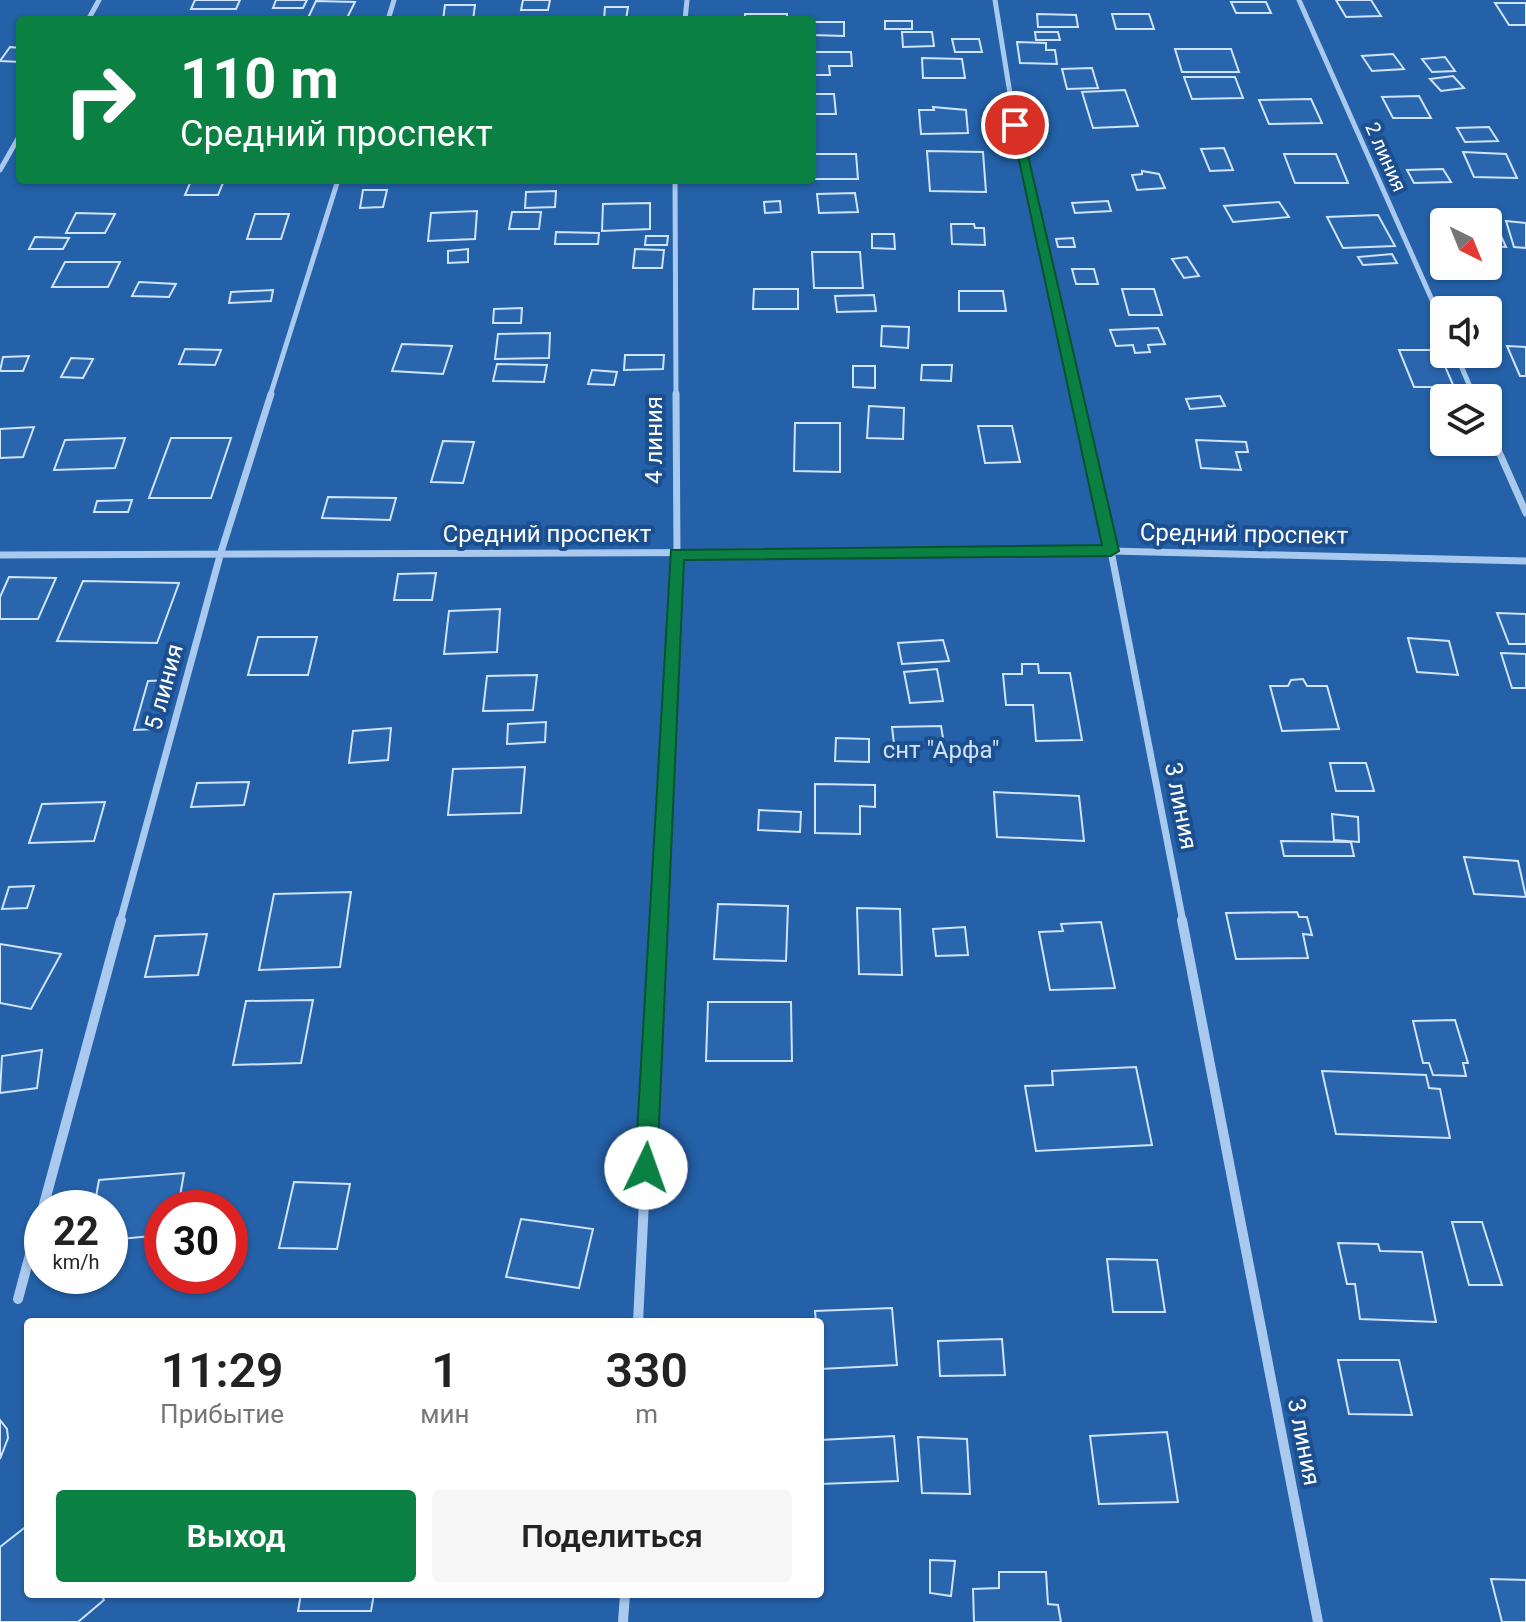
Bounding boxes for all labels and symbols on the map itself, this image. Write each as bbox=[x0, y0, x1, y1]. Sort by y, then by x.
pin bbox=[981, 91, 1049, 159]
street label: 2 линия bbox=[1360, 119, 1412, 195]
north arrow bbox=[1430, 208, 1502, 280]
street label: 4 линия bbox=[640, 396, 668, 484]
street label: Средний проспект bbox=[1140, 518, 1349, 550]
street label: Средний проспект bbox=[443, 520, 652, 548]
street label: 5 линия bbox=[139, 641, 189, 733]
park label: снт "Арфа" bbox=[883, 736, 999, 764]
street label: 3 линия bbox=[1159, 760, 1203, 852]
position arrow bbox=[604, 1126, 688, 1210]
speed limit sign: 30 bbox=[144, 1190, 248, 1294]
street label: 3 линия bbox=[1282, 1396, 1326, 1488]

